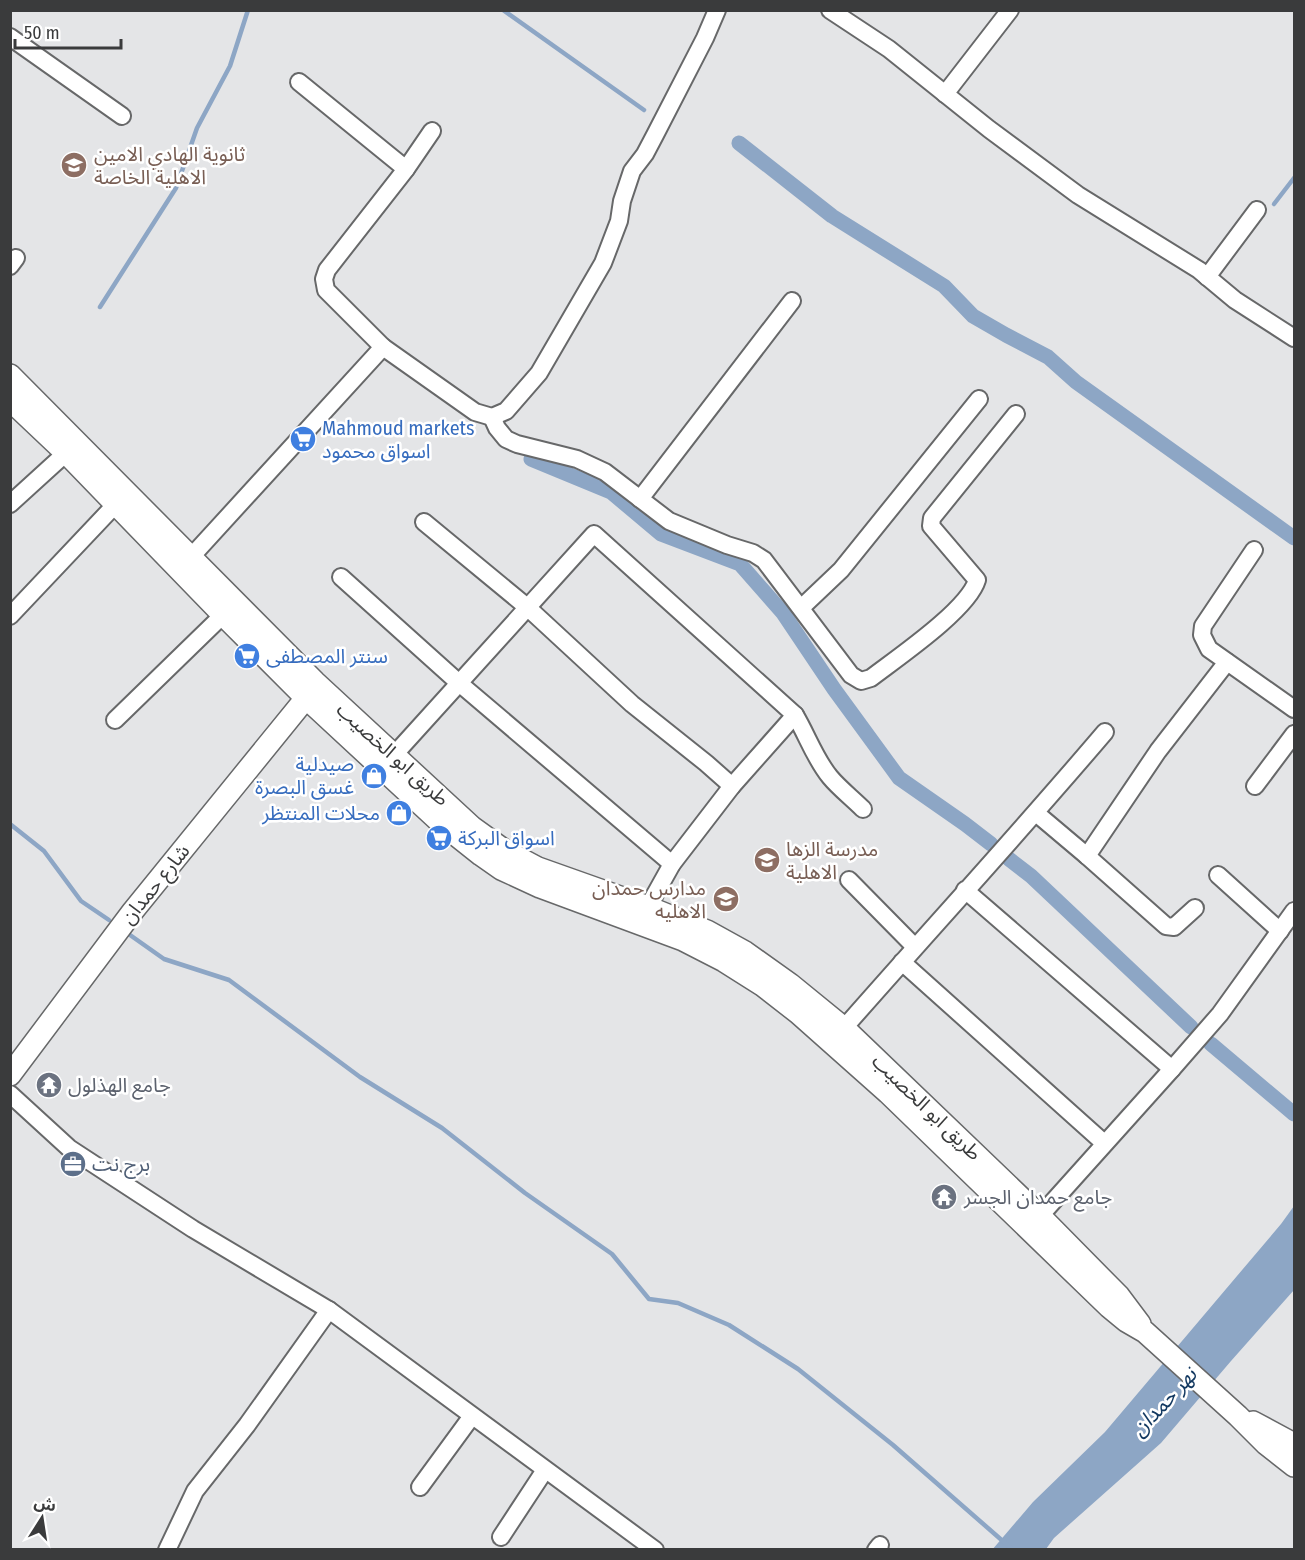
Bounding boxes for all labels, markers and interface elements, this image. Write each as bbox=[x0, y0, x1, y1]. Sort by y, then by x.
scale bar bbox=[15, 12, 122, 50]
text: 50 m bbox=[24, 22, 60, 44]
place label: ثانوية الهادي الامين الاهلية الخاصة bbox=[94, 142, 245, 189]
school or university icon: ثانوية الهادي الامين الاهلية الخاصة bbox=[59, 150, 89, 180]
place label: Mahmoud markets اسواق محمود bbox=[322, 416, 475, 463]
supermarket icon: Mahmoud markets اسواق محمود bbox=[288, 424, 318, 454]
supermarket icon: سنتر المصطفى bbox=[232, 641, 262, 671]
place label: سنتر المصطفى bbox=[266, 644, 388, 668]
street label: طريق ابو الخصيب bbox=[331, 697, 454, 811]
place label: صيدلية غسق البصرة bbox=[255, 752, 354, 800]
shop icon: صيدلية غسق البصرة bbox=[359, 761, 389, 791]
shop icon: محلات المنتظر bbox=[384, 798, 414, 828]
place label: محلات المنتظر bbox=[261, 801, 380, 825]
supermarket icon: اسواق البركة bbox=[424, 823, 454, 853]
place label: اسواق البركة bbox=[458, 826, 555, 850]
place label: مدرسة الزها الاهلية bbox=[786, 837, 878, 884]
street label: شارع حمدان bbox=[115, 839, 197, 931]
school or university icon: مدرسة الزها الاهلية bbox=[752, 845, 782, 875]
place label: مدارس حمدان الاهليه bbox=[592, 876, 706, 923]
school or university icon: مدارس حمدان الاهليه bbox=[711, 884, 741, 914]
street label: طريق ابو الخصيب bbox=[867, 1049, 987, 1166]
temple icon: جامع الهذلول bbox=[34, 1070, 64, 1100]
place label: جامع الهذلول bbox=[68, 1073, 171, 1100]
office icon: برج نت bbox=[58, 1149, 88, 1179]
place label: برج نت bbox=[92, 1152, 150, 1179]
temple icon: جامع حمدان الجسر bbox=[929, 1182, 959, 1212]
place label: جامع حمدان الجسر bbox=[963, 1185, 1112, 1212]
water label: نهر حمدان bbox=[1126, 1361, 1203, 1442]
north arrow bbox=[12, 1488, 72, 1548]
text: ش bbox=[32, 1492, 58, 1515]

